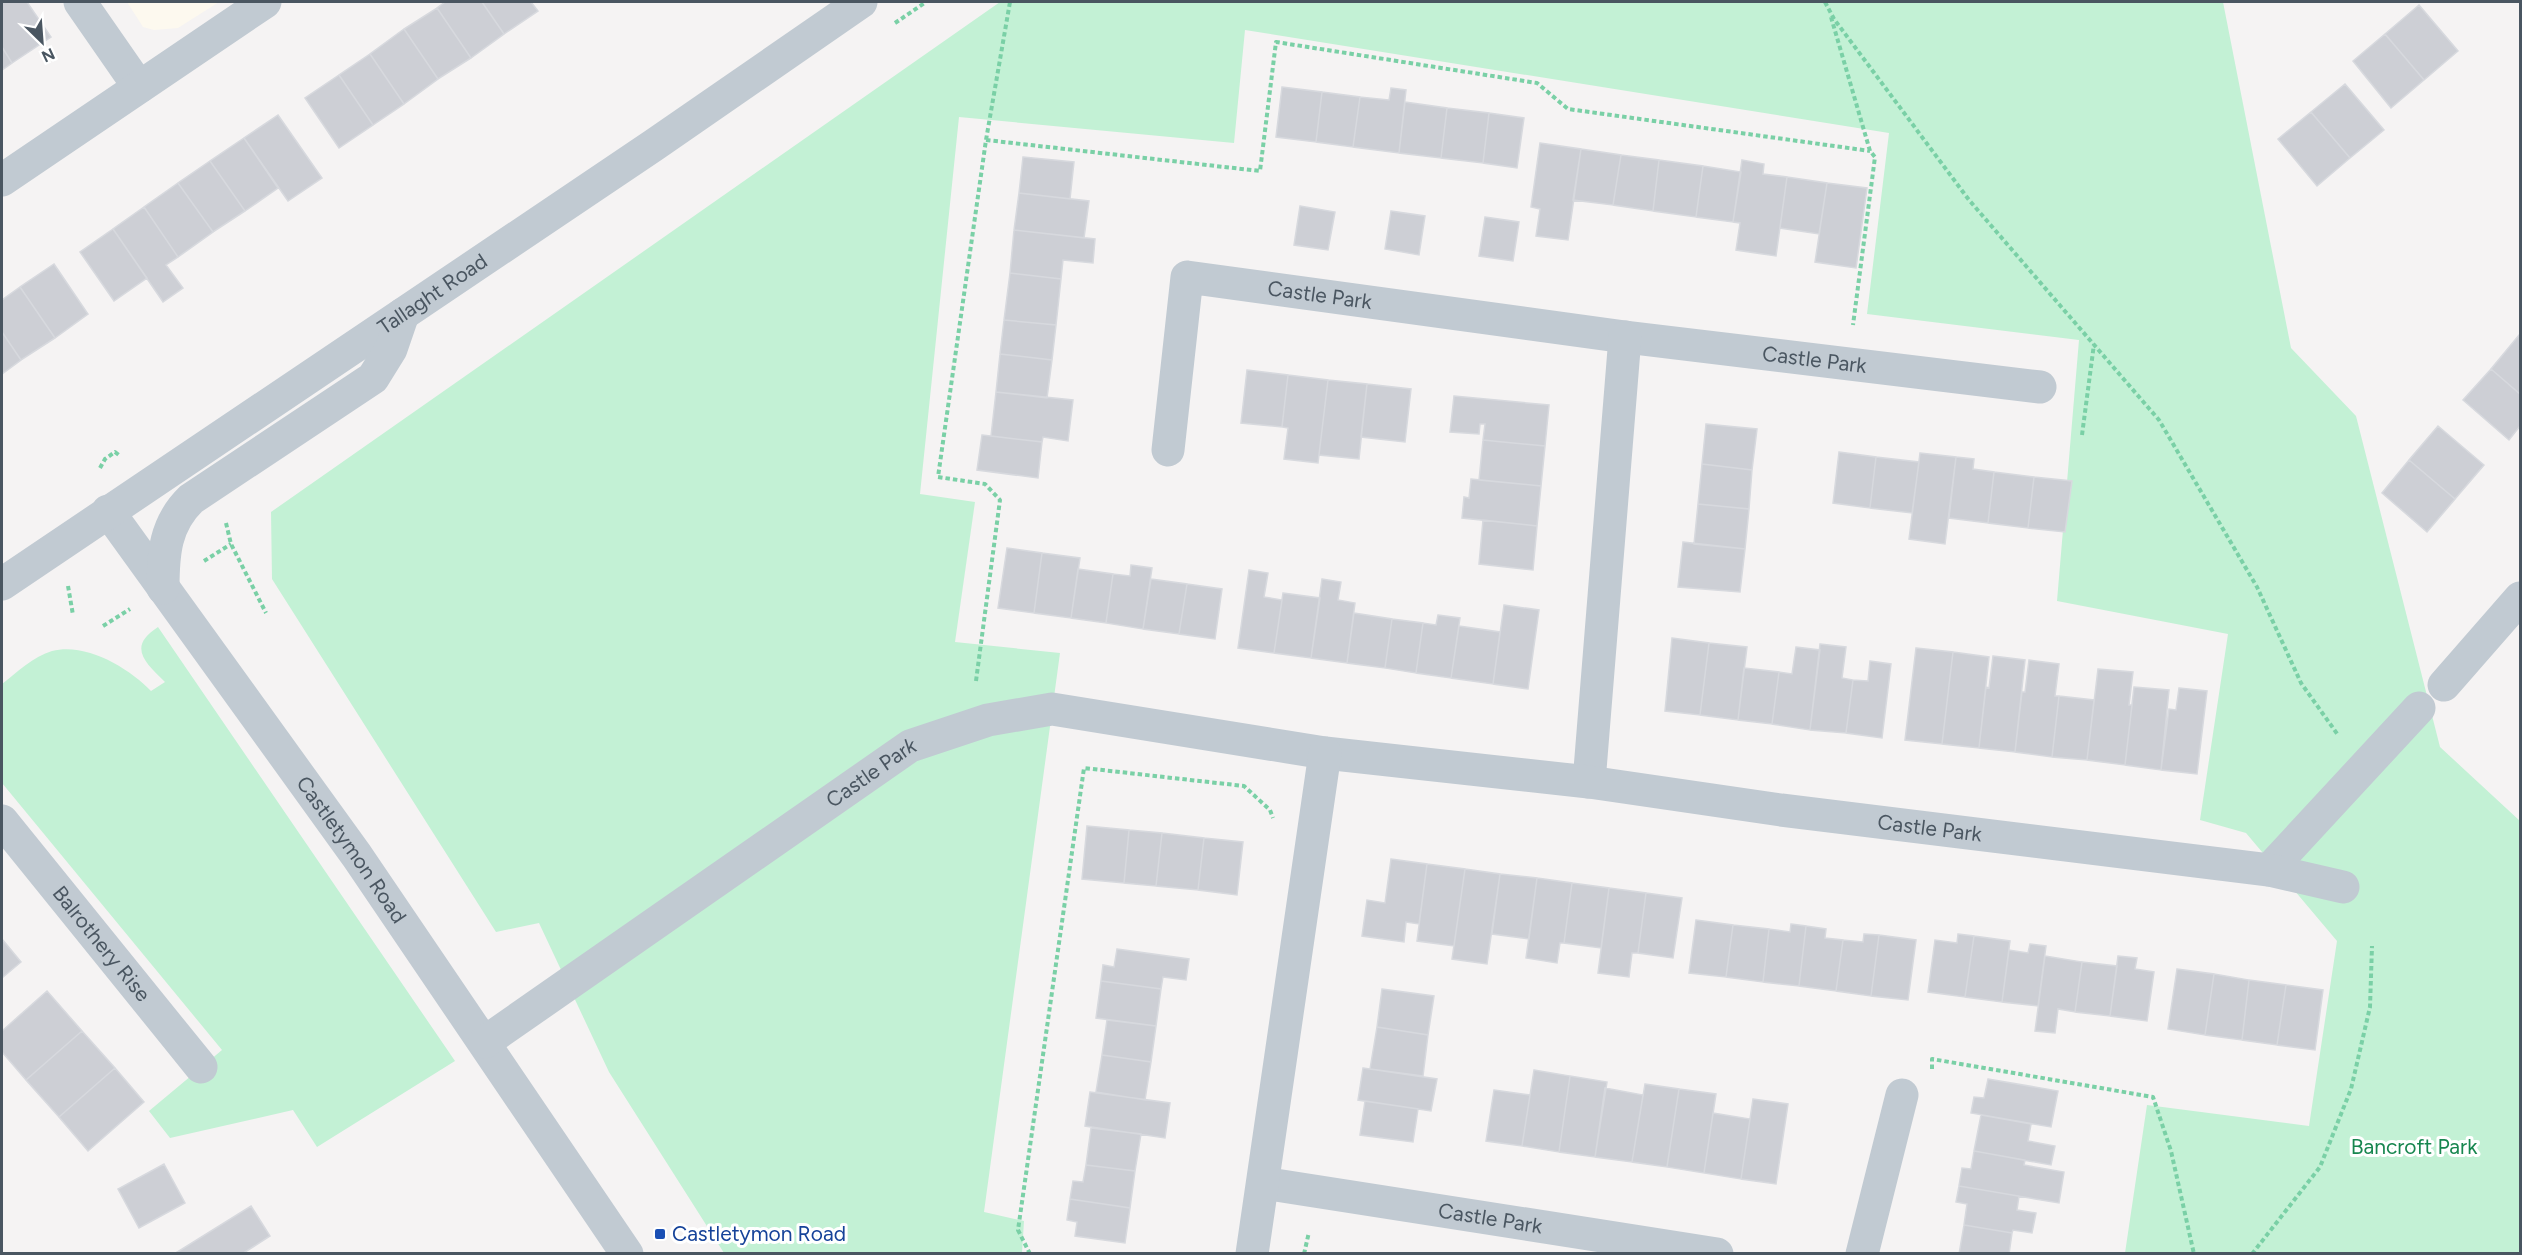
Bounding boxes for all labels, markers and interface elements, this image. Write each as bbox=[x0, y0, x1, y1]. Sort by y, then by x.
north arrow bbox=[12, 12, 72, 72]
text: N bbox=[39, 44, 58, 66]
street label: Tallaght Road bbox=[373, 248, 492, 339]
street label: Castle Park bbox=[1266, 275, 1374, 314]
street label: Castle Park bbox=[1761, 341, 1869, 378]
street label: Castle Park bbox=[821, 732, 920, 813]
street label: Castletymon Road bbox=[291, 771, 412, 928]
street label: Castle Park bbox=[1876, 809, 1984, 847]
street label: Balrothery Rise bbox=[48, 881, 156, 1006]
park label: Bancroft Park bbox=[2351, 1134, 2478, 1159]
street label: Castle Park bbox=[1437, 1198, 1545, 1239]
place label: Castletymon Road bbox=[672, 1221, 846, 1246]
marker: Castletymon Road bbox=[653, 1227, 667, 1241]

